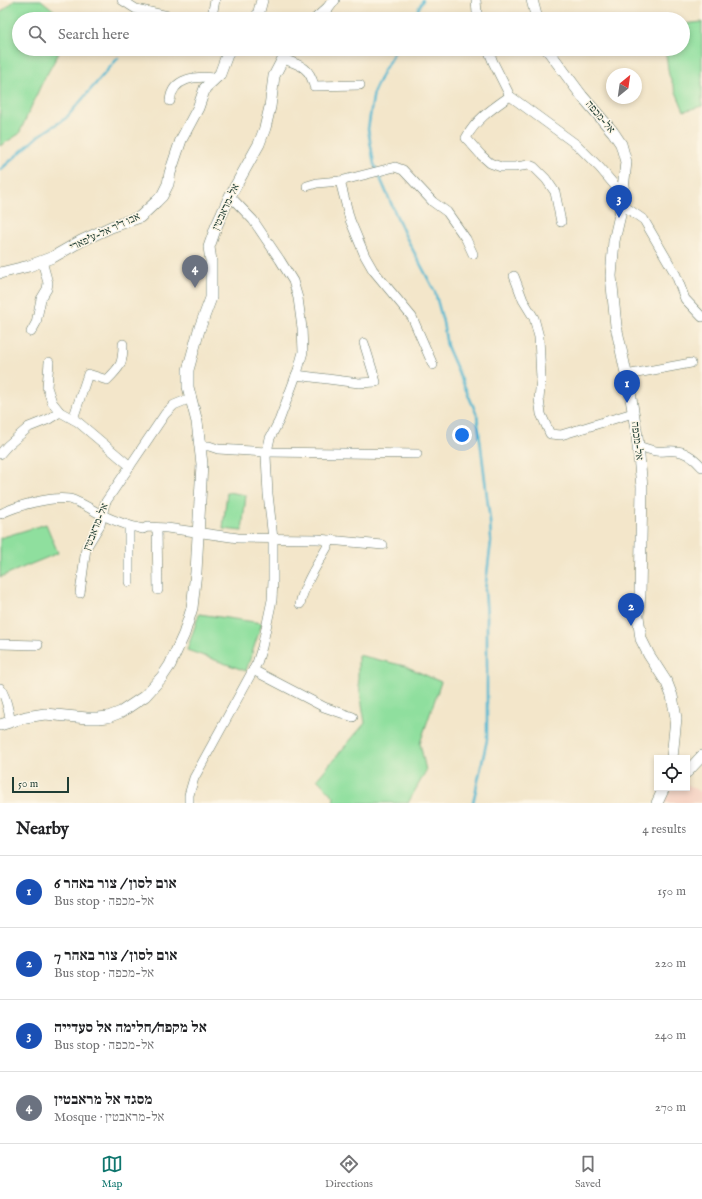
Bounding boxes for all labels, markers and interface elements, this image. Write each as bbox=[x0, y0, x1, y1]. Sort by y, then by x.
search box bbox=[12, 12, 690, 56]
icon: search bbox=[26, 23, 48, 45]
text: Search here bbox=[58, 25, 129, 44]
north arrow bbox=[606, 68, 642, 104]
street label: אל-מכפה bbox=[582, 98, 618, 136]
street label: אל-מראבטין bbox=[209, 181, 243, 233]
pin: 3 bbox=[606, 185, 632, 218]
street label: אבו ד'ר אל-ע'פארי bbox=[67, 209, 143, 254]
pin: 4 bbox=[182, 255, 208, 288]
pin: 1 bbox=[614, 370, 640, 403]
street label: אל-מכפה bbox=[628, 421, 646, 461]
your location bbox=[452, 425, 472, 445]
street label: אל-מראבטין bbox=[80, 501, 112, 553]
pin: 2 bbox=[618, 593, 644, 626]
map controls bbox=[654, 755, 690, 791]
button: locate bbox=[654, 755, 690, 791]
scale bar bbox=[12, 775, 69, 794]
text: 50 m bbox=[18, 777, 38, 791]
text: Nearby bbox=[16, 819, 69, 840]
text: 4 results bbox=[642, 821, 686, 838]
text: אום לסון / צור באהר 6 bbox=[54, 874, 177, 893]
text: 1 bbox=[27, 883, 31, 900]
text: 150 m bbox=[657, 883, 686, 900]
text: Bus stop · אל-מכפה bbox=[54, 893, 154, 910]
text: אום לסון / צור באהר 7 bbox=[54, 946, 177, 965]
text: 2 bbox=[26, 955, 32, 972]
text: 220 m bbox=[655, 955, 686, 972]
text: Bus stop · אל-מכפה bbox=[54, 965, 154, 982]
text: אל מקפה/חלימה אל סעדייה bbox=[54, 1018, 207, 1037]
text: 3 bbox=[27, 1027, 31, 1044]
text: 240 m bbox=[654, 1027, 686, 1044]
text: Bus stop · אל-מכפה bbox=[54, 1037, 154, 1054]
text: מסגד אל מראבטין bbox=[54, 1090, 152, 1109]
text: 4 bbox=[26, 1099, 32, 1116]
text: 270 m bbox=[655, 1099, 686, 1116]
text: Mosque · אל-מראבטין bbox=[54, 1109, 164, 1126]
tab: Map bbox=[101, 1153, 123, 1191]
tab: Directions bbox=[325, 1153, 373, 1191]
tab: Saved bbox=[575, 1153, 601, 1191]

